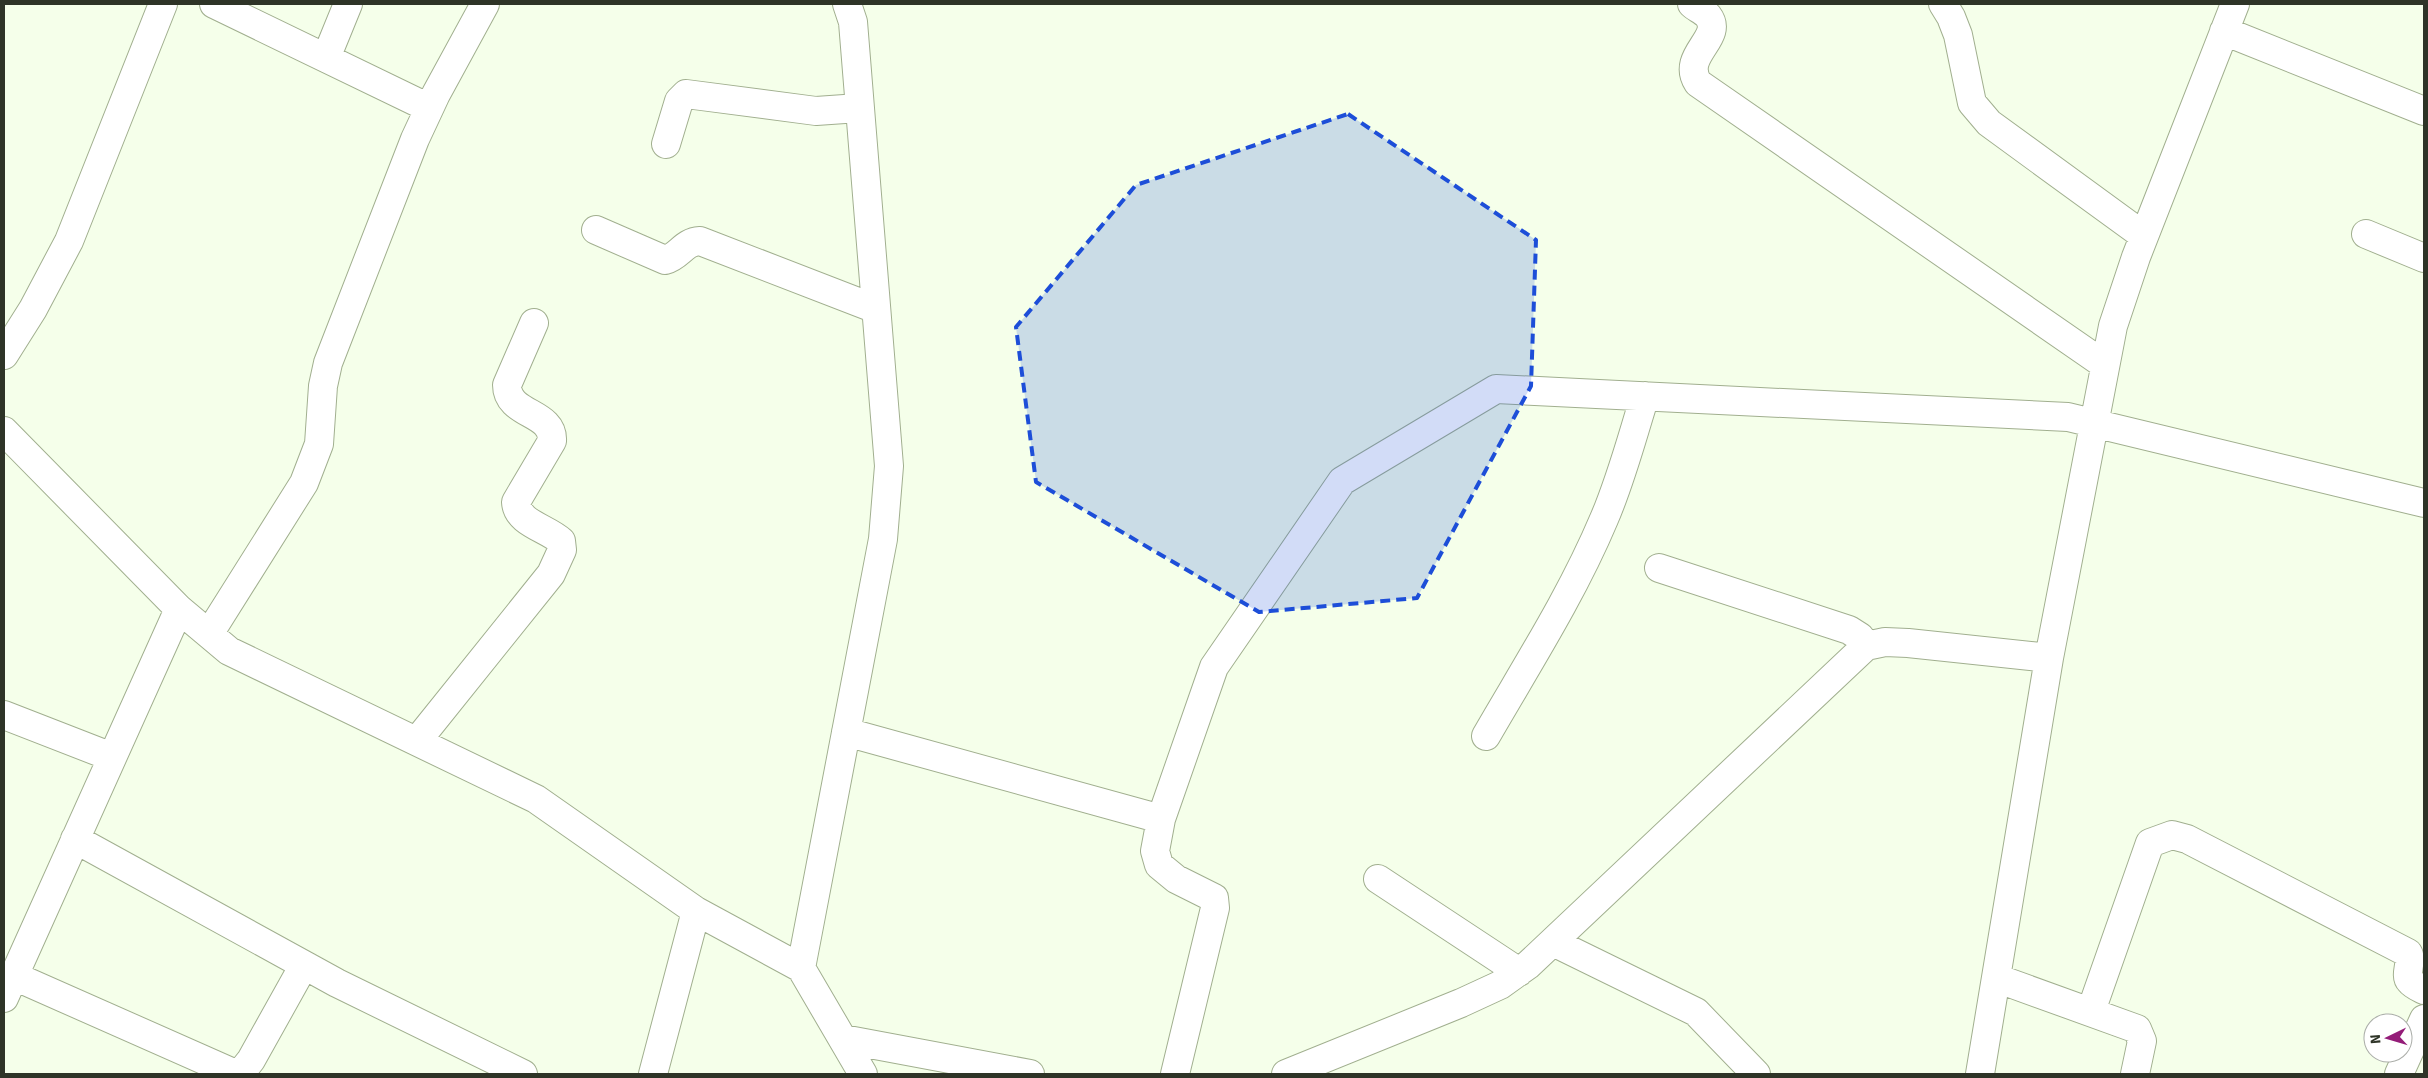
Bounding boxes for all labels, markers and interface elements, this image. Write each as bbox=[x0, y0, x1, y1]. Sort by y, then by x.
north arrow bbox=[2363, 1013, 2413, 1063]
text: N bbox=[2367, 1033, 2384, 1045]

